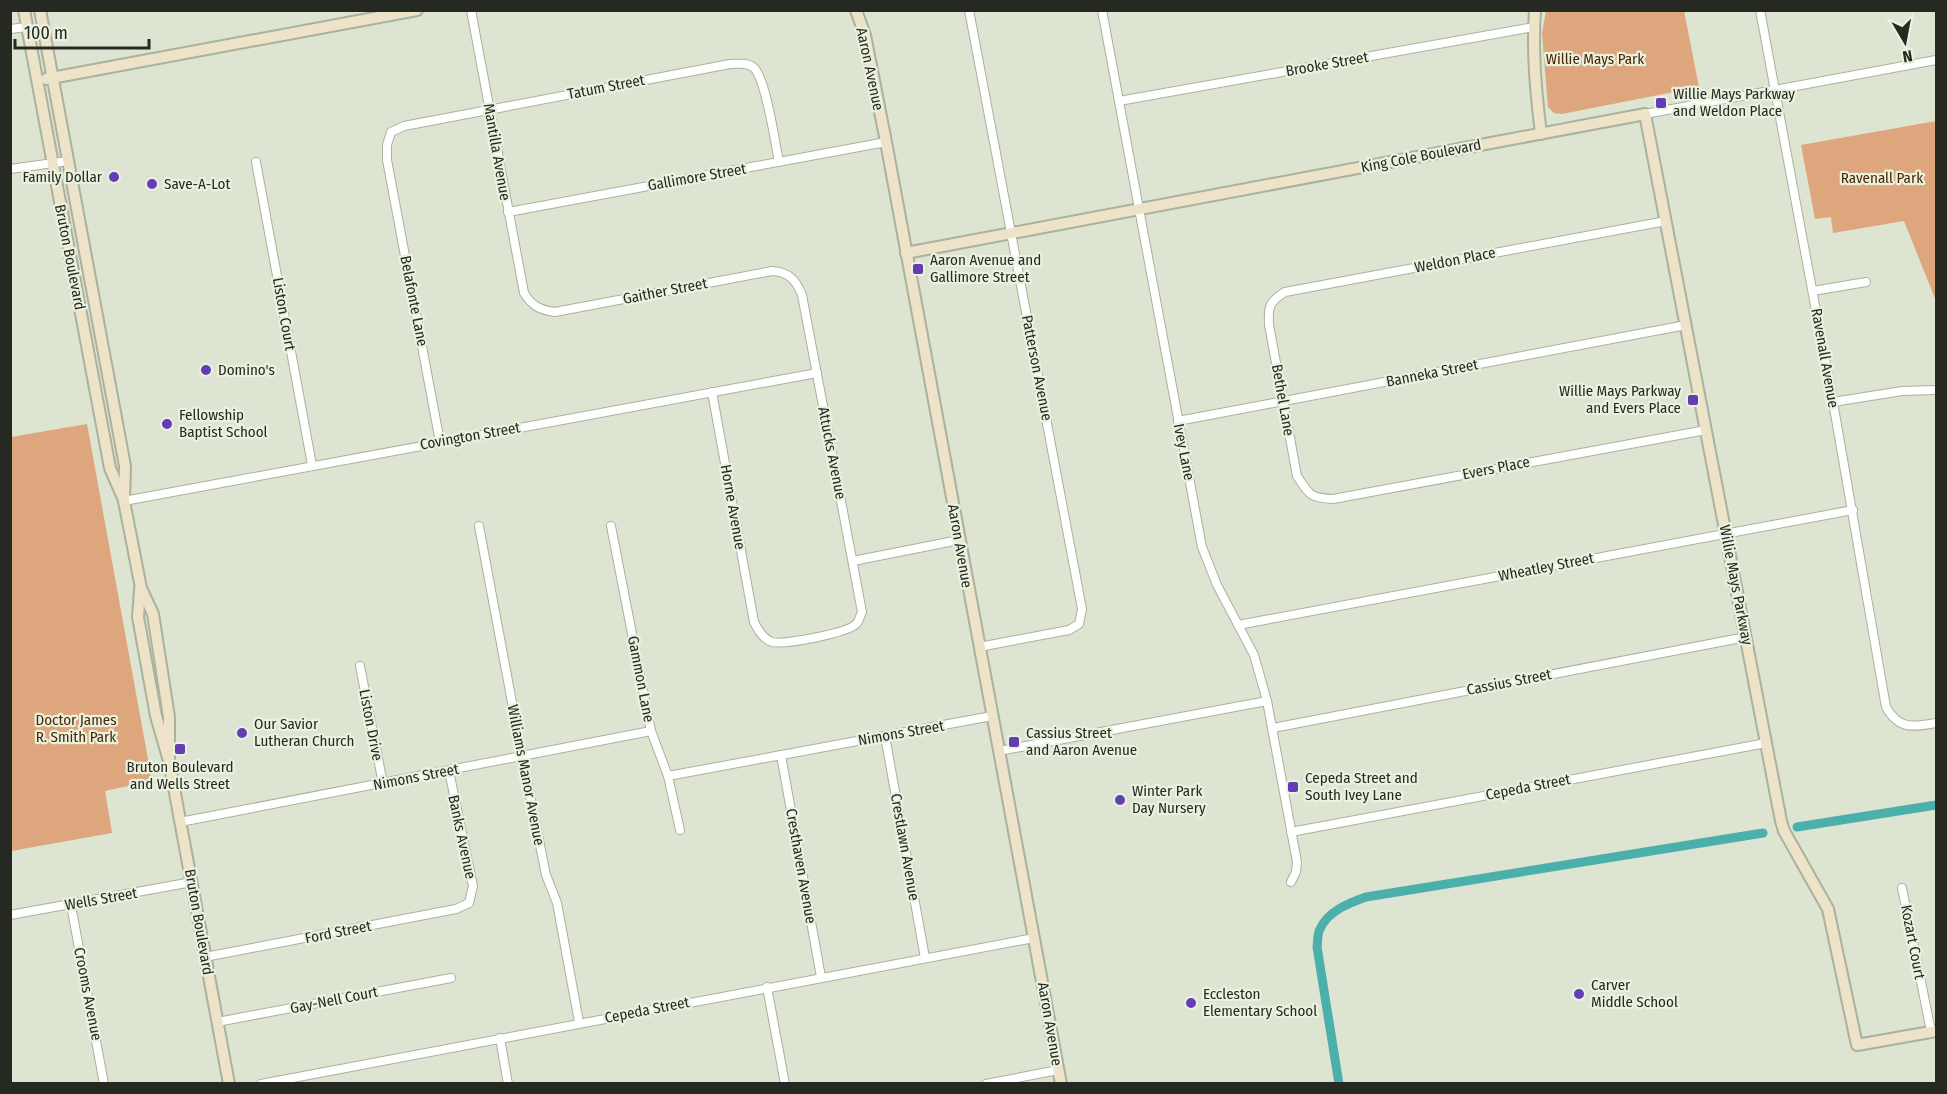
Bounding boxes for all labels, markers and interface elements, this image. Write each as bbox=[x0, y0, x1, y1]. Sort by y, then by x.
scale bar bbox=[15, 12, 148, 50]
north arrow bbox=[1875, 12, 1935, 72]
text: 100 m bbox=[24, 22, 68, 44]
street label: Aaron Avenue bbox=[852, 26, 888, 112]
text: N bbox=[1901, 46, 1914, 66]
street label: Brooke Street bbox=[1284, 48, 1370, 80]
park label: Willie Mays Park bbox=[1546, 50, 1644, 68]
street label: Tatum Street bbox=[566, 71, 646, 103]
place label: Willie Mays Parkway and Weldon Place bbox=[1673, 85, 1795, 120]
marker: Willie Mays Parkway and Weldon Place bbox=[1654, 96, 1668, 110]
street label: Mantilla Avenue bbox=[480, 102, 514, 202]
street label: King Cole Boulevard bbox=[1359, 136, 1483, 176]
street label: Gallimore Street bbox=[646, 159, 748, 195]
place label: Family Dollar bbox=[23, 168, 103, 186]
park label: Ravenall Park bbox=[1841, 169, 1923, 187]
marker: Family Dollar bbox=[107, 170, 121, 184]
place label: Save-A-Lot bbox=[164, 175, 230, 193]
marker: Save-A-Lot bbox=[145, 177, 159, 191]
street label: Bruton Boulevard bbox=[51, 203, 89, 311]
street label: Weldon Place bbox=[1413, 243, 1497, 277]
place label: Aaron Avenue and Gallimore Street bbox=[930, 251, 1041, 286]
street label: Belafonte Lane bbox=[396, 254, 432, 348]
marker: Aaron Avenue and Gallimore Street bbox=[911, 262, 925, 276]
street label: Gaither Street bbox=[621, 274, 709, 308]
street label: Liston Court bbox=[269, 276, 299, 352]
street label: Ravenall Avenue bbox=[1807, 307, 1843, 409]
street label: Patterson Avenue bbox=[1018, 314, 1056, 422]
street label: Banneka Street bbox=[1384, 355, 1480, 391]
place label: Domino's bbox=[218, 361, 275, 379]
marker: Domino's bbox=[199, 363, 213, 377]
street label: Bethel Lane bbox=[1268, 363, 1298, 437]
place label: Willie Mays Parkway and Evers Place bbox=[1559, 382, 1681, 417]
marker: Willie Mays Parkway and Evers Place bbox=[1686, 393, 1700, 407]
street label: Attucks Avenue bbox=[814, 405, 850, 501]
place label: Fellowship Baptist School bbox=[179, 406, 268, 441]
marker: Fellowship Baptist School bbox=[160, 417, 174, 431]
street label: Covington Street bbox=[418, 418, 522, 454]
street label: Ivey Lane bbox=[1170, 422, 1198, 482]
street label: Evers Place bbox=[1461, 453, 1531, 483]
street label: Horne Avenue bbox=[717, 463, 749, 551]
street label: Aaron Avenue bbox=[944, 503, 976, 589]
street label: Willie Mays Parkway bbox=[1716, 523, 1757, 647]
street label: Wheatley Street bbox=[1497, 549, 1595, 585]
street label: Gammon Lane bbox=[624, 634, 658, 724]
street label: Cassius Street bbox=[1465, 665, 1553, 699]
street label: Liston Drive bbox=[355, 688, 387, 762]
street label: Williams Manor Avenue bbox=[504, 703, 548, 847]
park label: Doctor James R. Smith Park bbox=[35, 711, 117, 746]
place label: Our Savior Lutheran Church bbox=[254, 715, 354, 750]
street label: Nimons Street bbox=[857, 717, 946, 749]
place label: Cassius Street and Aaron Avenue bbox=[1026, 724, 1137, 759]
marker: Our Savior Lutheran Church bbox=[235, 726, 249, 740]
marker: Cassius Street and Aaron Avenue bbox=[1007, 735, 1021, 749]
marker: Bruton Boulevard and Wells Street bbox=[173, 742, 187, 756]
place label: Bruton Boulevard and Wells Street bbox=[126, 758, 234, 793]
street label: Nimons Street bbox=[372, 760, 461, 794]
place label: Cepeda Street and South Ivey Lane bbox=[1305, 769, 1418, 804]
street label: Cepeda Street bbox=[1484, 770, 1572, 804]
marker: Cepeda Street and South Ivey Lane bbox=[1286, 780, 1300, 794]
place label: Winter Park Day Nursery bbox=[1132, 782, 1206, 817]
street label: Crestlawn Avenue bbox=[887, 792, 923, 902]
street label: Banks Avenue bbox=[444, 793, 480, 881]
marker: Winter Park Day Nursery bbox=[1113, 793, 1127, 807]
street label: Cresthaven Avenue bbox=[782, 807, 820, 925]
street label: Bruton Boulevard bbox=[181, 868, 217, 976]
street label: Wells Street bbox=[63, 884, 139, 914]
street label: Kozart Court bbox=[1897, 903, 1929, 981]
street label: Ford Street bbox=[303, 917, 373, 947]
street label: Crooms Avenue bbox=[70, 946, 106, 1042]
place label: Carver Middle School bbox=[1591, 976, 1678, 1011]
street label: Aaron Avenue bbox=[1034, 981, 1066, 1067]
street label: Gay-Nell Court bbox=[289, 983, 379, 1017]
place label: Eccleston Elementary School bbox=[1203, 985, 1317, 1020]
marker: Carver Middle School bbox=[1572, 987, 1586, 1001]
street label: Cepeda Street bbox=[603, 993, 691, 1027]
marker: Eccleston Elementary School bbox=[1184, 996, 1198, 1010]

